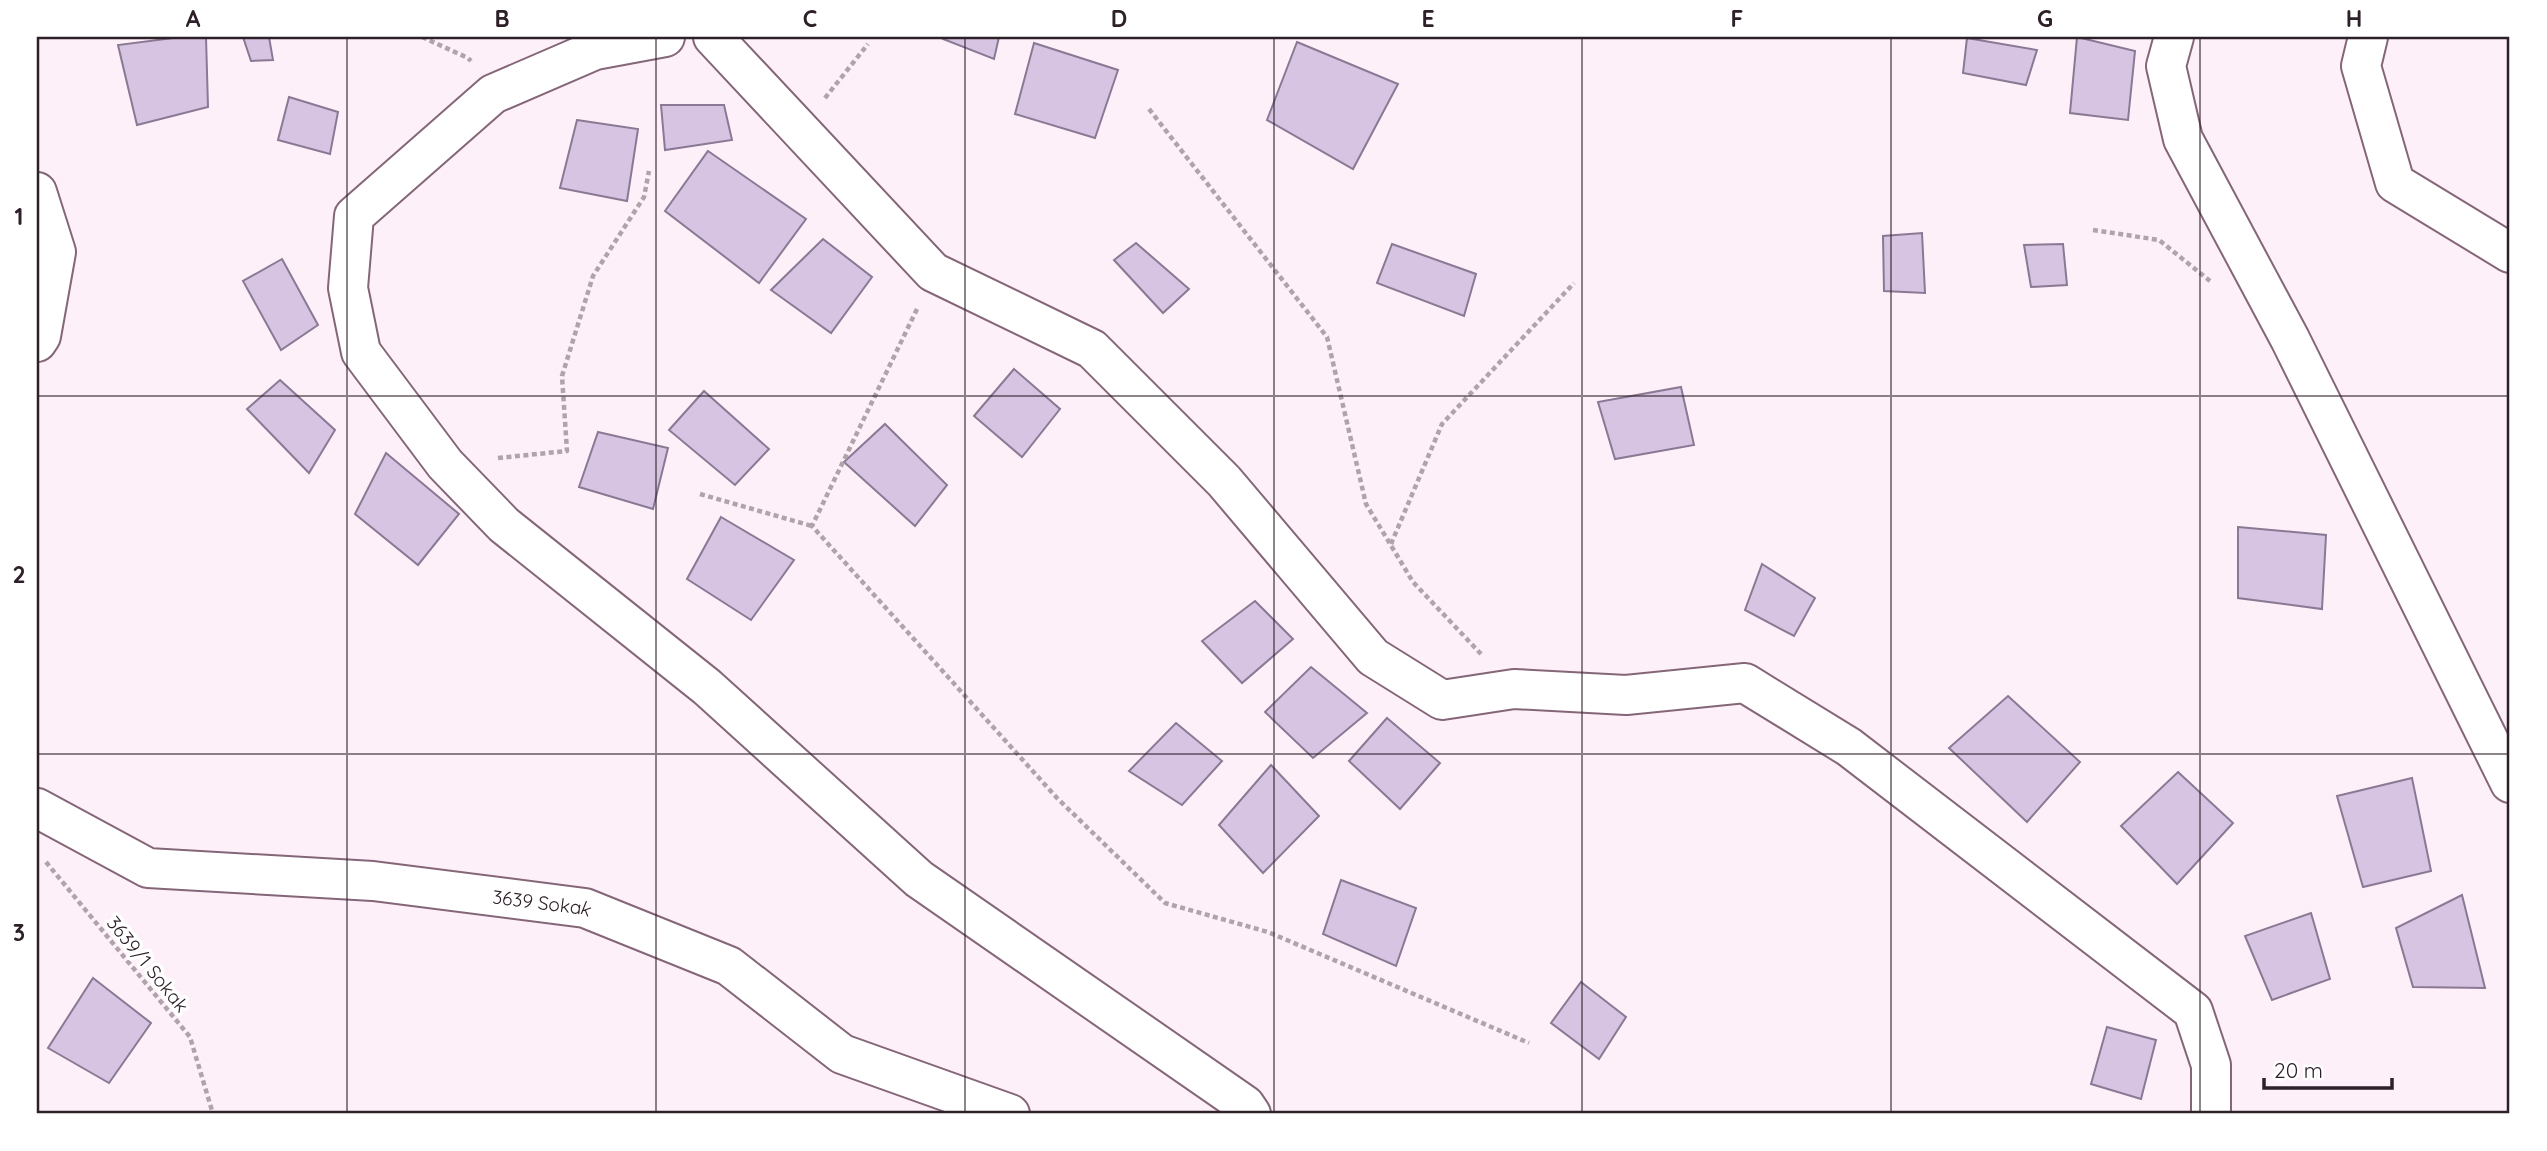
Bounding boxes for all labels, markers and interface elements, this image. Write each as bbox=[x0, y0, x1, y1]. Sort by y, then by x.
text: A bbox=[186, 4, 201, 33]
text: B bbox=[494, 4, 510, 33]
text: C bbox=[803, 4, 817, 33]
text: D bbox=[1111, 4, 1127, 33]
text: E bbox=[1421, 4, 1435, 33]
text: F bbox=[1731, 4, 1743, 33]
text: G bbox=[2037, 4, 2053, 33]
text: H bbox=[2346, 4, 2362, 33]
text: 1 bbox=[15, 202, 23, 231]
text: 2 bbox=[12, 560, 26, 589]
street label: 3639 Sokak bbox=[491, 884, 596, 922]
street label: 3639/1 Sokak bbox=[102, 911, 194, 1017]
text: 3 bbox=[13, 918, 25, 947]
scale bar bbox=[2264, 1046, 2391, 1090]
text: 20 m bbox=[2274, 1057, 2323, 1083]

